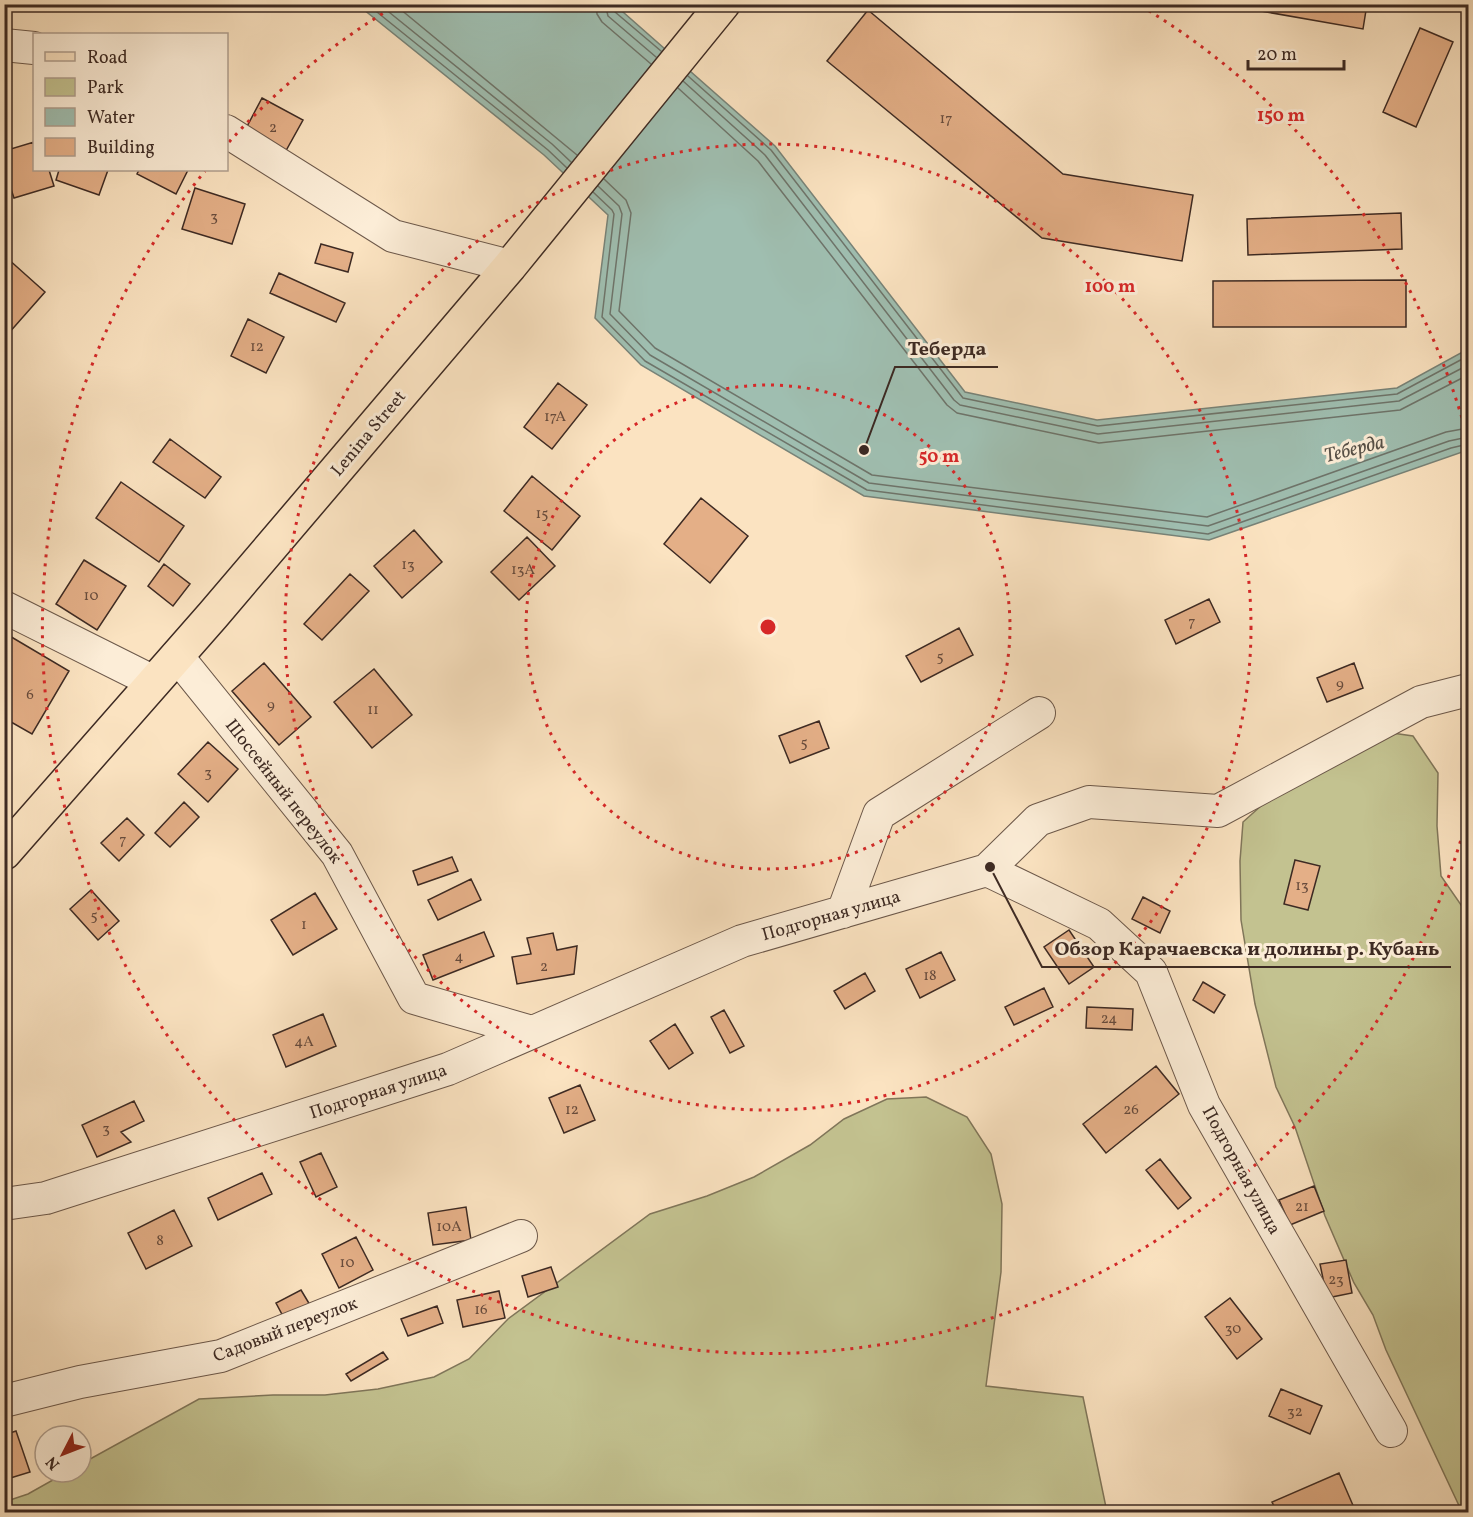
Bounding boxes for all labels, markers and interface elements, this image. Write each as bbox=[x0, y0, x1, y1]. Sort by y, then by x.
legend bbox=[33, 33, 228, 171]
scale bar bbox=[1248, 33, 1344, 71]
text: 20 m bbox=[1257, 43, 1297, 68]
text: Road bbox=[87, 46, 128, 71]
text: Park bbox=[87, 76, 124, 101]
text: 150 m bbox=[1257, 104, 1305, 129]
text: Water bbox=[87, 106, 135, 131]
house number: 17 bbox=[939, 109, 953, 130]
house number: 2 bbox=[269, 118, 277, 139]
text: Building bbox=[87, 136, 155, 161]
house number: 3 bbox=[210, 207, 218, 228]
text: 100 m bbox=[1085, 275, 1135, 300]
callout: Теберда bbox=[895, 329, 998, 367]
text: Теберда bbox=[907, 336, 987, 364]
house number: 12 bbox=[250, 337, 264, 358]
street label: Lenina Street bbox=[326, 386, 413, 482]
house number: 17А bbox=[544, 407, 567, 428]
water label: Теберда bbox=[1321, 429, 1388, 471]
text: 50 m bbox=[919, 445, 959, 470]
house number: 15 bbox=[535, 504, 549, 525]
house number: 13 bbox=[401, 555, 415, 576]
house number: 13А bbox=[511, 560, 535, 581]
house number: 10 bbox=[84, 586, 98, 607]
house number: 7 bbox=[1188, 612, 1196, 633]
centre of rings bbox=[758, 617, 778, 637]
house number: 5 bbox=[936, 647, 944, 668]
house number: 9 bbox=[1336, 674, 1344, 695]
house number: 6 bbox=[26, 685, 34, 706]
house number: 9 bbox=[267, 695, 275, 716]
house number: 11 bbox=[367, 700, 379, 721]
street label: Шоссейный переулок bbox=[218, 714, 348, 870]
house number: 5 bbox=[800, 733, 808, 754]
house number: 3 bbox=[204, 763, 212, 784]
house number: 7 bbox=[119, 830, 127, 851]
house number: 13 bbox=[1295, 876, 1309, 897]
street label: Подгорная улица bbox=[759, 885, 904, 948]
house number: 5 bbox=[90, 906, 98, 927]
house number: 1 bbox=[301, 915, 307, 936]
callout: Обзор Карачаевска и долины р. Кубань bbox=[1042, 929, 1451, 967]
text: Обзор Карачаевска и долины р. Кубань bbox=[1055, 936, 1439, 964]
house number: 4 bbox=[455, 947, 464, 968]
house number: 2 bbox=[540, 957, 548, 978]
house number: 18 bbox=[923, 966, 937, 987]
house number: 24 bbox=[1101, 1009, 1117, 1030]
house number: 4А bbox=[294, 1032, 314, 1053]
street label: Подгорная улица bbox=[307, 1058, 450, 1126]
house number: 12 bbox=[565, 1100, 579, 1121]
house number: 26 bbox=[1123, 1100, 1139, 1121]
street label: Подгорная улица bbox=[1195, 1102, 1286, 1239]
house number: 3 bbox=[102, 1119, 110, 1140]
house number: 21 bbox=[1295, 1197, 1309, 1218]
house number: 10А bbox=[436, 1217, 462, 1238]
house number: 8 bbox=[156, 1231, 164, 1252]
house number: 10 bbox=[340, 1253, 354, 1274]
house number: 23 bbox=[1328, 1270, 1344, 1291]
street label: Садовый переулок bbox=[210, 1291, 362, 1369]
house number: 16 bbox=[474, 1300, 488, 1321]
house number: 30 bbox=[1225, 1319, 1241, 1340]
house number: 32 bbox=[1287, 1402, 1303, 1423]
north arrow bbox=[33, 1424, 93, 1484]
text: N bbox=[41, 1451, 65, 1474]

